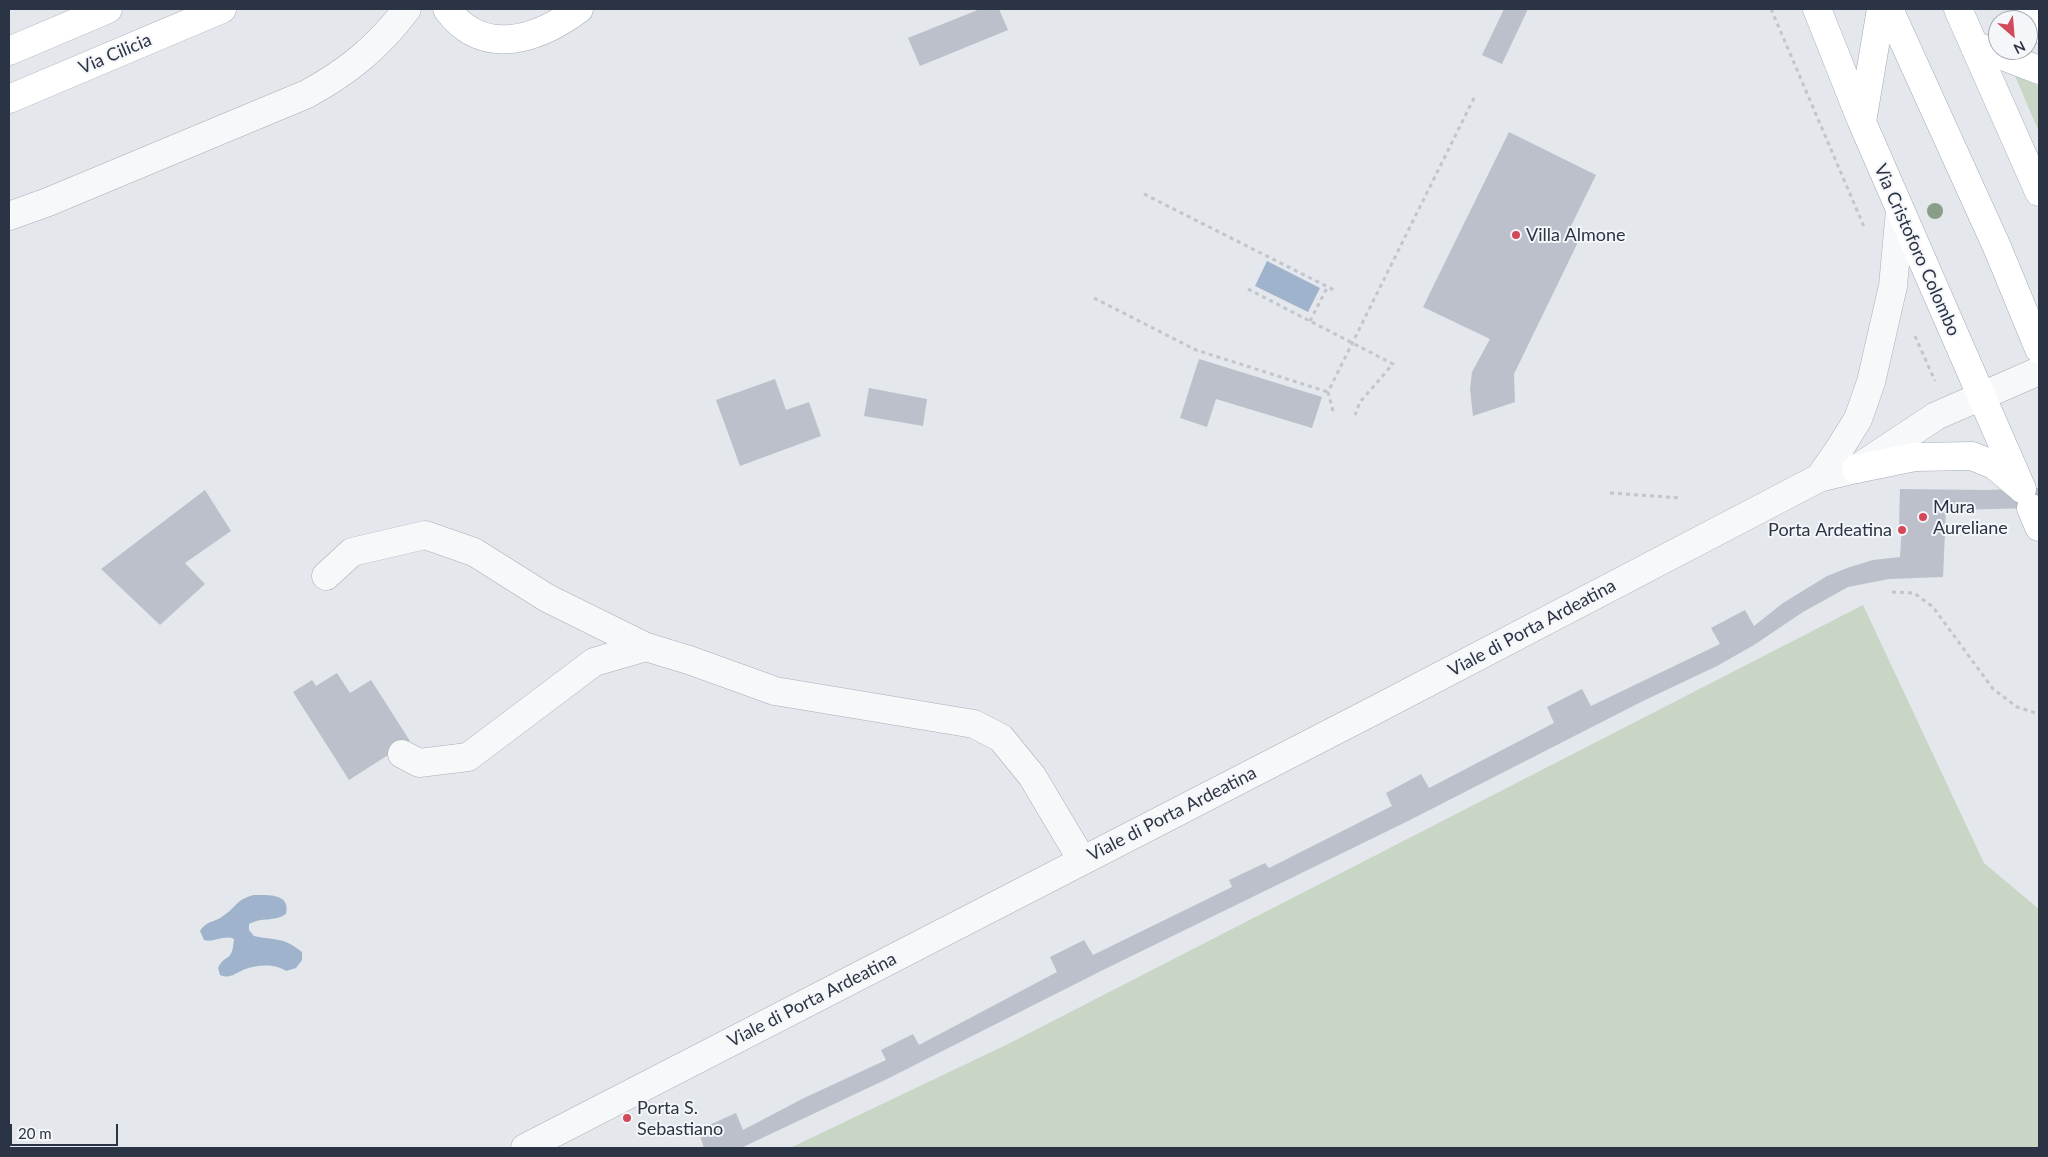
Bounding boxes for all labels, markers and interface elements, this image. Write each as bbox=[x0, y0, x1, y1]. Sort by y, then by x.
north arrow bbox=[1988, 10, 2038, 60]
street label: Via Cilicia bbox=[75, 29, 155, 79]
text: N bbox=[2011, 38, 2028, 58]
street label: Via Cristoforo Colombo bbox=[1869, 161, 1965, 339]
place label: Villa Almone bbox=[1526, 224, 1626, 246]
marker: Villa Almone bbox=[1510, 229, 1522, 241]
place label: Mura Aureliane bbox=[1933, 496, 2008, 538]
marker: Mura Aureliane bbox=[1917, 511, 1929, 523]
place label: Porta Ardeatina bbox=[1768, 519, 1892, 541]
marker: Porta Ardeatina bbox=[1896, 524, 1908, 536]
street label: Viale di Porta Ardeatina bbox=[1444, 575, 1620, 681]
street label: Viale di Porta Ardeatina bbox=[1084, 762, 1260, 866]
street label: Viale di Porta Ardeatina bbox=[724, 948, 900, 1052]
place label: Porta S. Sebastiano bbox=[637, 1097, 723, 1140]
marker: Porta S. Sebastiano bbox=[621, 1112, 633, 1124]
scale bar bbox=[12, 1114, 120, 1146]
text: 20 m bbox=[18, 1124, 52, 1142]

